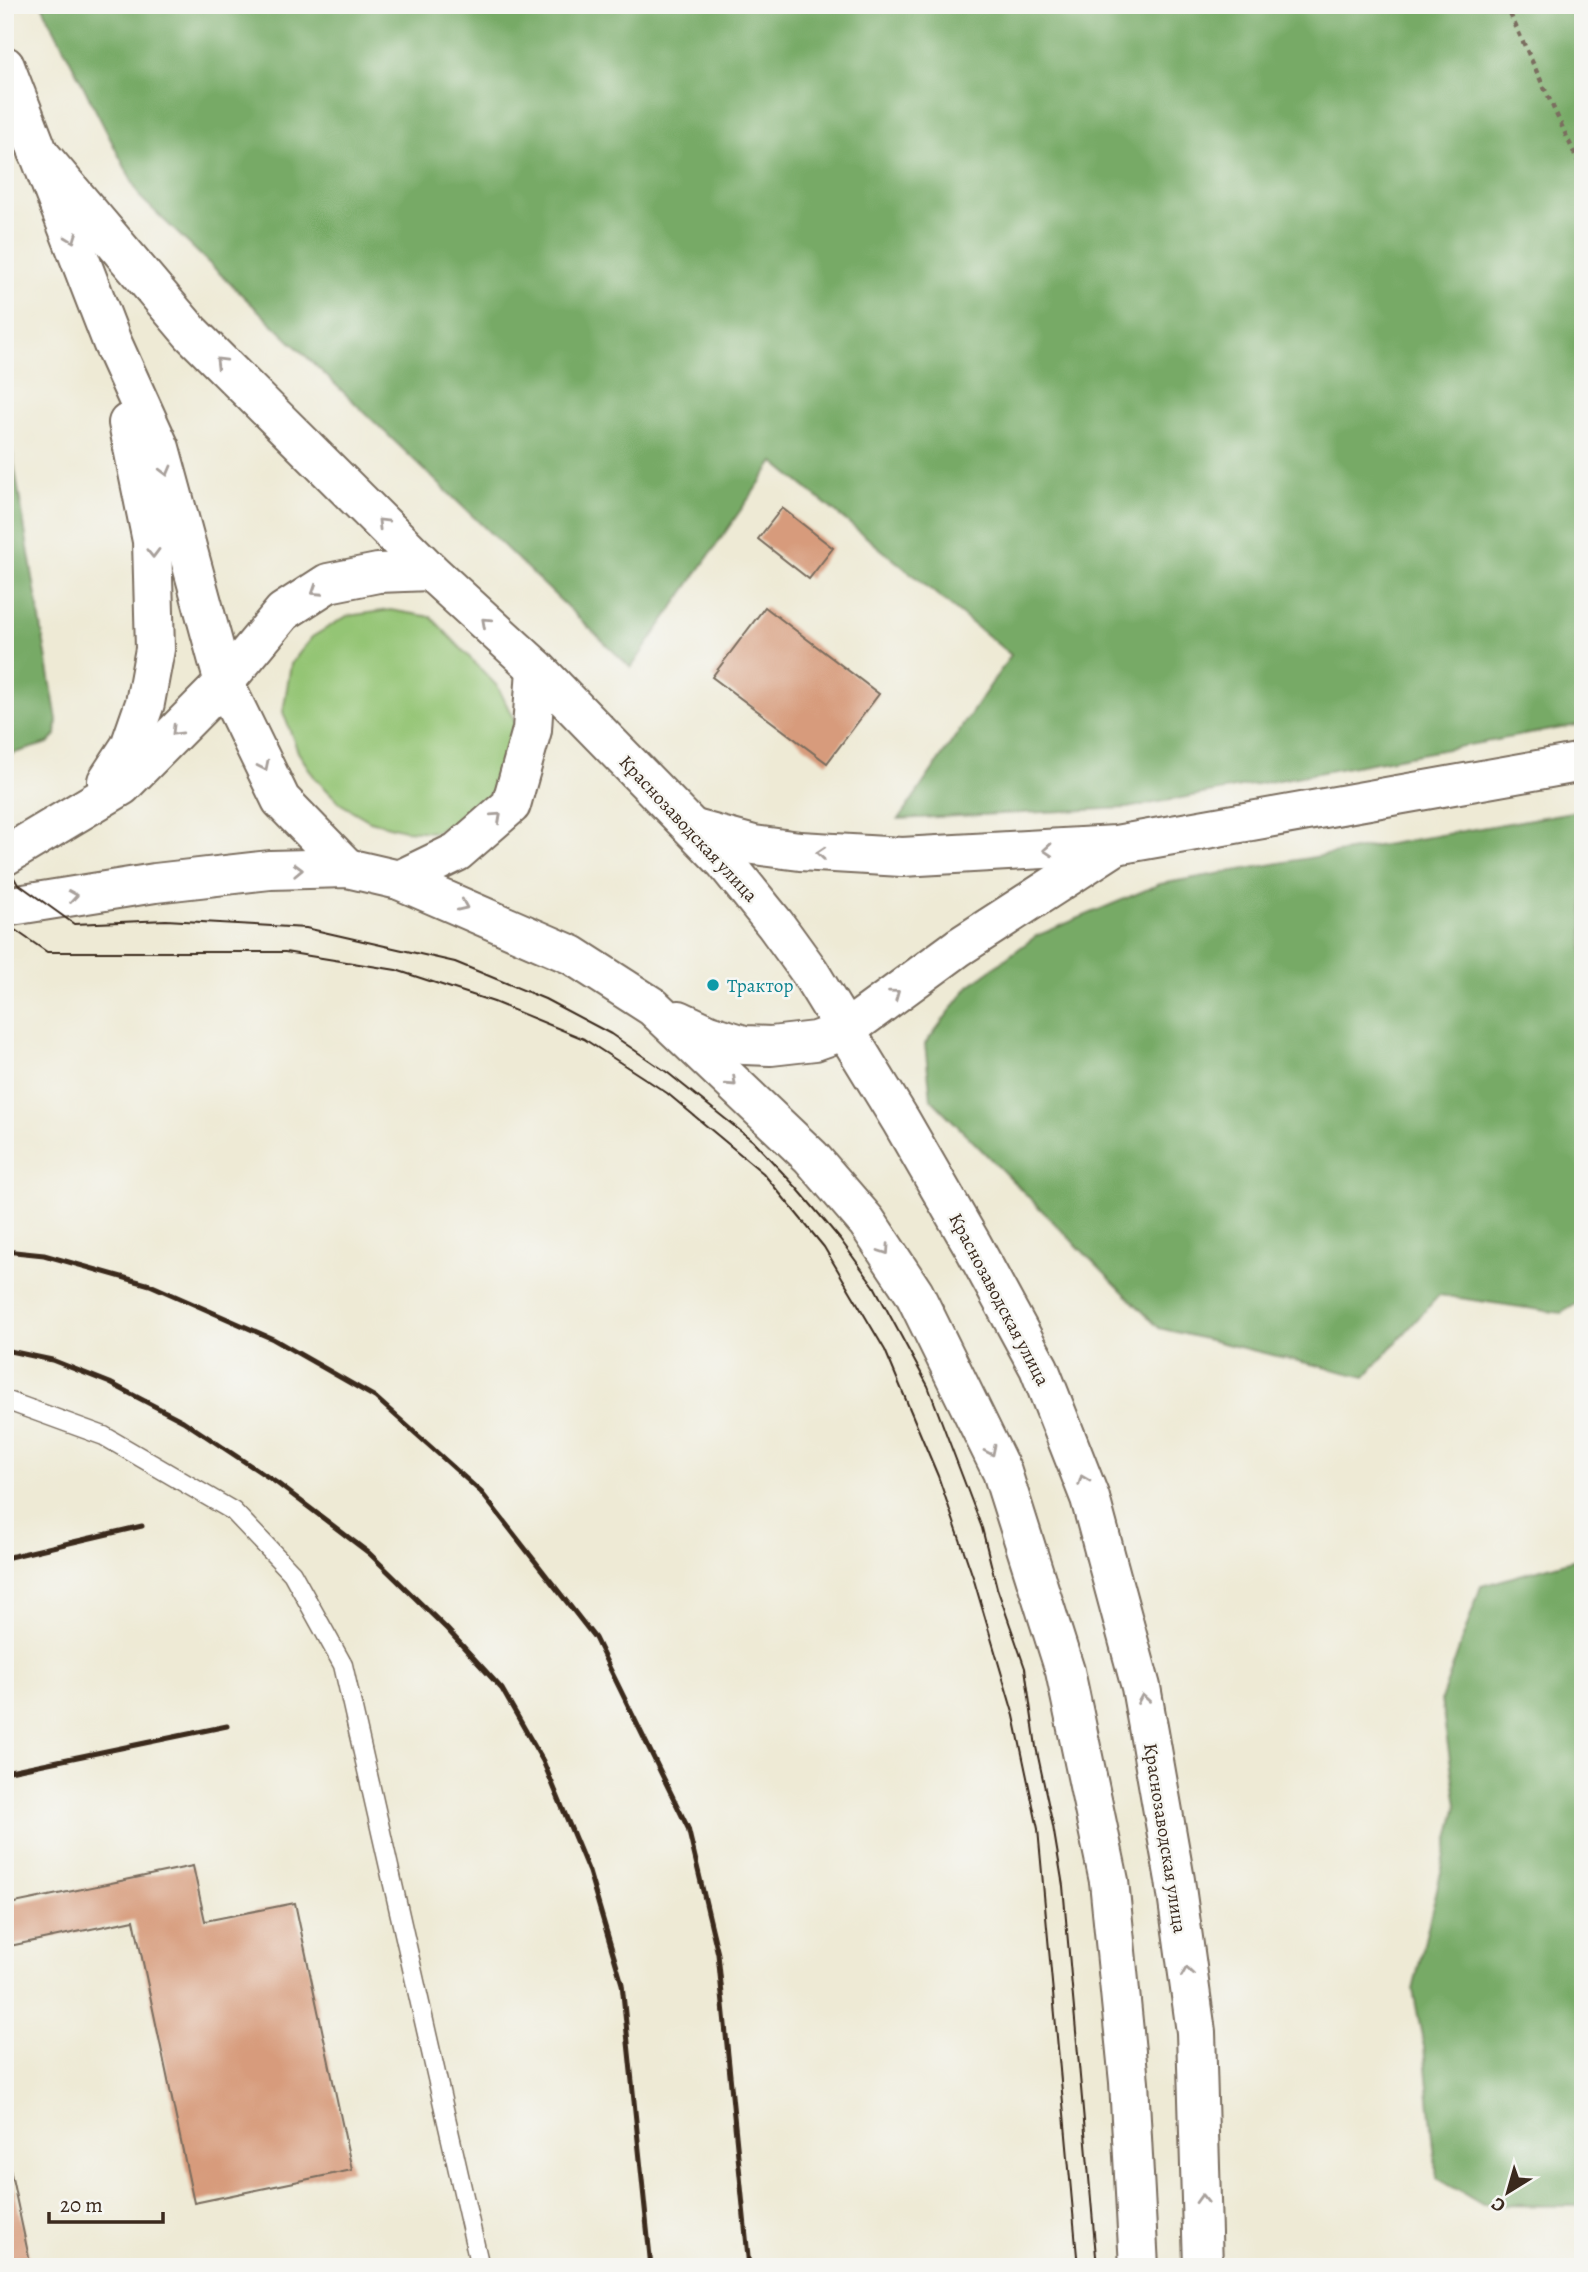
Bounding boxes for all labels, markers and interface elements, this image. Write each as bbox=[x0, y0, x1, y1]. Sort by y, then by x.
one-way arrow bbox=[63, 232, 77, 244]
one-way arrow bbox=[216, 358, 229, 371]
one-way arrow bbox=[158, 465, 172, 477]
one-way arrow bbox=[377, 518, 390, 531]
one-way arrow bbox=[145, 548, 160, 559]
one-way arrow bbox=[311, 583, 324, 596]
one-way arrow bbox=[481, 617, 494, 630]
one-way arrow bbox=[171, 723, 184, 736]
street label: Краснозаводская улица bbox=[613, 750, 763, 908]
one-way arrow bbox=[256, 759, 270, 771]
one-way arrow bbox=[489, 813, 502, 825]
one-way arrow bbox=[1042, 842, 1053, 857]
one-way arrow bbox=[815, 846, 826, 861]
one-way arrow bbox=[293, 862, 304, 877]
one-way arrow bbox=[67, 889, 79, 904]
one-way arrow bbox=[455, 898, 468, 912]
place label: Трактор bbox=[727, 973, 793, 999]
marker: Трактор bbox=[705, 977, 721, 993]
one-way arrow bbox=[887, 990, 900, 1002]
one-way arrow bbox=[724, 1074, 737, 1087]
street label: Краснозаводская улица bbox=[943, 1209, 1056, 1391]
one-way arrow bbox=[877, 1242, 889, 1255]
one-way arrow bbox=[983, 1444, 997, 1456]
one-way arrow bbox=[1077, 1474, 1091, 1486]
one-way arrow bbox=[1136, 1693, 1151, 1705]
street label: Краснозаводская улица bbox=[1137, 1741, 1193, 1935]
one-way arrow bbox=[1180, 1966, 1195, 1978]
north arrow bbox=[1472, 2156, 1542, 2226]
scale bar bbox=[49, 2181, 163, 2225]
text: 20 m bbox=[60, 2191, 103, 2219]
text: С bbox=[1486, 2191, 1511, 2219]
one-way arrow bbox=[1194, 2193, 1209, 2204]

